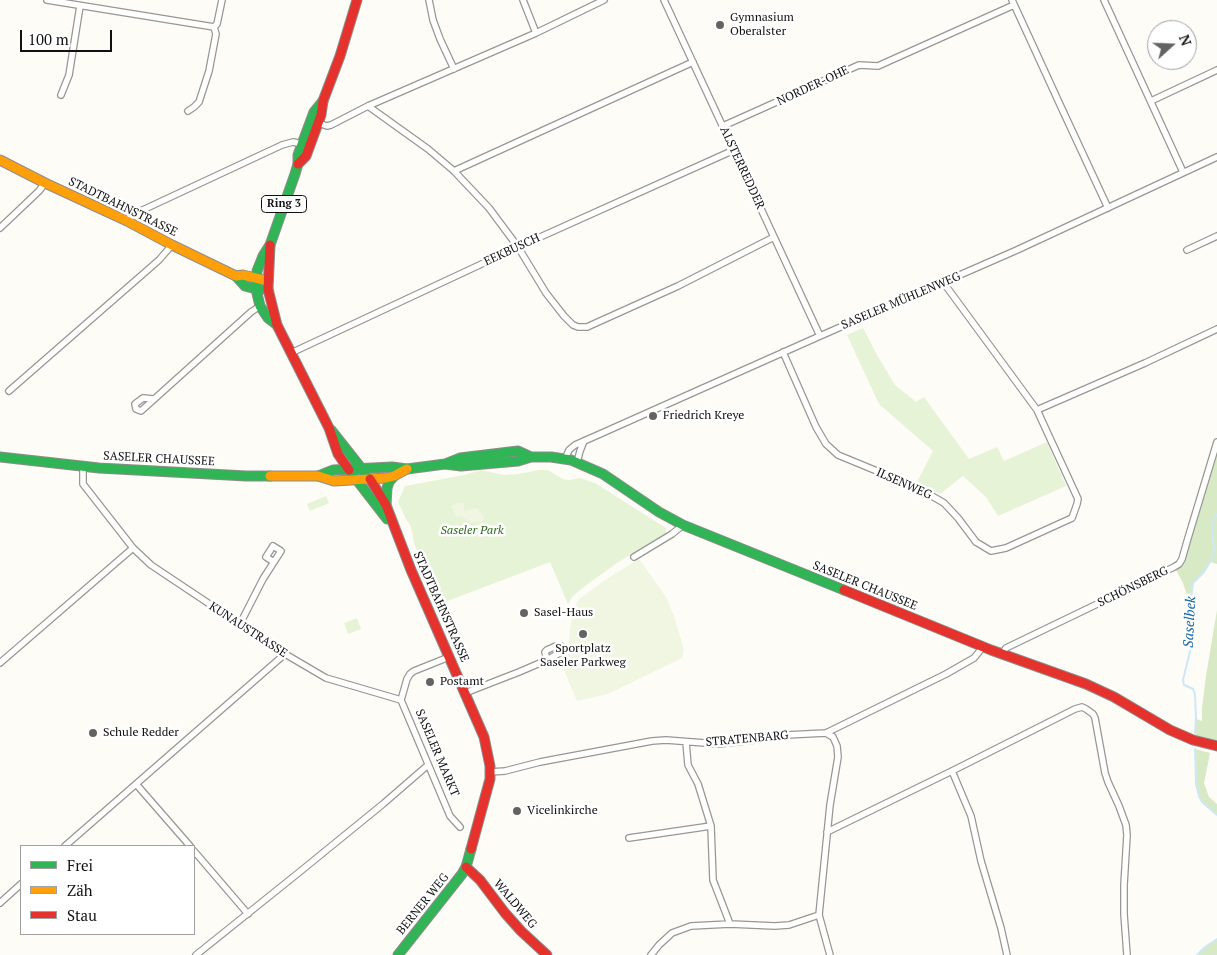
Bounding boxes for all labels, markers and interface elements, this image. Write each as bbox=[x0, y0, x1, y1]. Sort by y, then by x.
place label: Gymnasium Oberalster bbox=[730, 11, 794, 39]
marker: Gymnasium Oberalster bbox=[714, 19, 726, 31]
scale bar bbox=[22, 20, 115, 52]
north arrow bbox=[1147, 20, 1197, 70]
text: 100 m bbox=[28, 29, 69, 49]
text: N bbox=[1175, 32, 1196, 48]
street label: NORDER-OHE bbox=[775, 63, 851, 109]
street label: ALSTERREDDER bbox=[717, 124, 767, 212]
street label: STADTBAHNSTRASSE bbox=[66, 174, 180, 240]
road number: Ring 3 bbox=[262, 195, 306, 212]
street label: EEKBUSCH bbox=[482, 231, 542, 269]
street label: SASELER MÜHLENWEG bbox=[839, 269, 963, 333]
place label: Friedrich Kreye bbox=[663, 409, 744, 423]
marker: Friedrich Kreye bbox=[647, 410, 659, 422]
street label: SASELER CHAUSSEE bbox=[103, 449, 215, 469]
street label: ILSENWEG bbox=[874, 465, 934, 503]
park label: Saseler Park bbox=[440, 524, 504, 538]
street label: STADTBAHNSTRASSE bbox=[410, 550, 472, 664]
street label: SASELER CHAUSSEE bbox=[811, 558, 919, 614]
street label: SCHÖNSBERG bbox=[1095, 564, 1171, 610]
water label: Saselbek bbox=[1180, 596, 1200, 648]
street label: KUNAUSTRASSE bbox=[206, 599, 290, 661]
place label: Sasel-Haus bbox=[534, 606, 593, 620]
marker: Sasel-Haus bbox=[518, 607, 530, 619]
marker: Sportplatz Saseler Parkweg bbox=[577, 628, 589, 640]
place label: Sportplatz Saseler Parkweg bbox=[540, 642, 626, 670]
place label: Postamt bbox=[440, 675, 484, 689]
marker: Postamt bbox=[424, 676, 436, 688]
street label: SASELER MARKT bbox=[412, 707, 462, 799]
place label: Schule Redder bbox=[103, 726, 179, 740]
marker: Schule Redder bbox=[87, 727, 99, 739]
street label: STRATENBARG bbox=[705, 728, 789, 750]
place label: Vicelinkirche bbox=[527, 804, 598, 818]
marker: Vicelinkirche bbox=[511, 805, 523, 817]
legend bbox=[20, 845, 195, 935]
text: Frei bbox=[67, 855, 93, 875]
street label: BERNER WEG bbox=[394, 870, 452, 938]
street label: WALDWEG bbox=[490, 877, 540, 931]
text: Zäh bbox=[67, 880, 93, 900]
text: Stau bbox=[67, 905, 97, 925]

